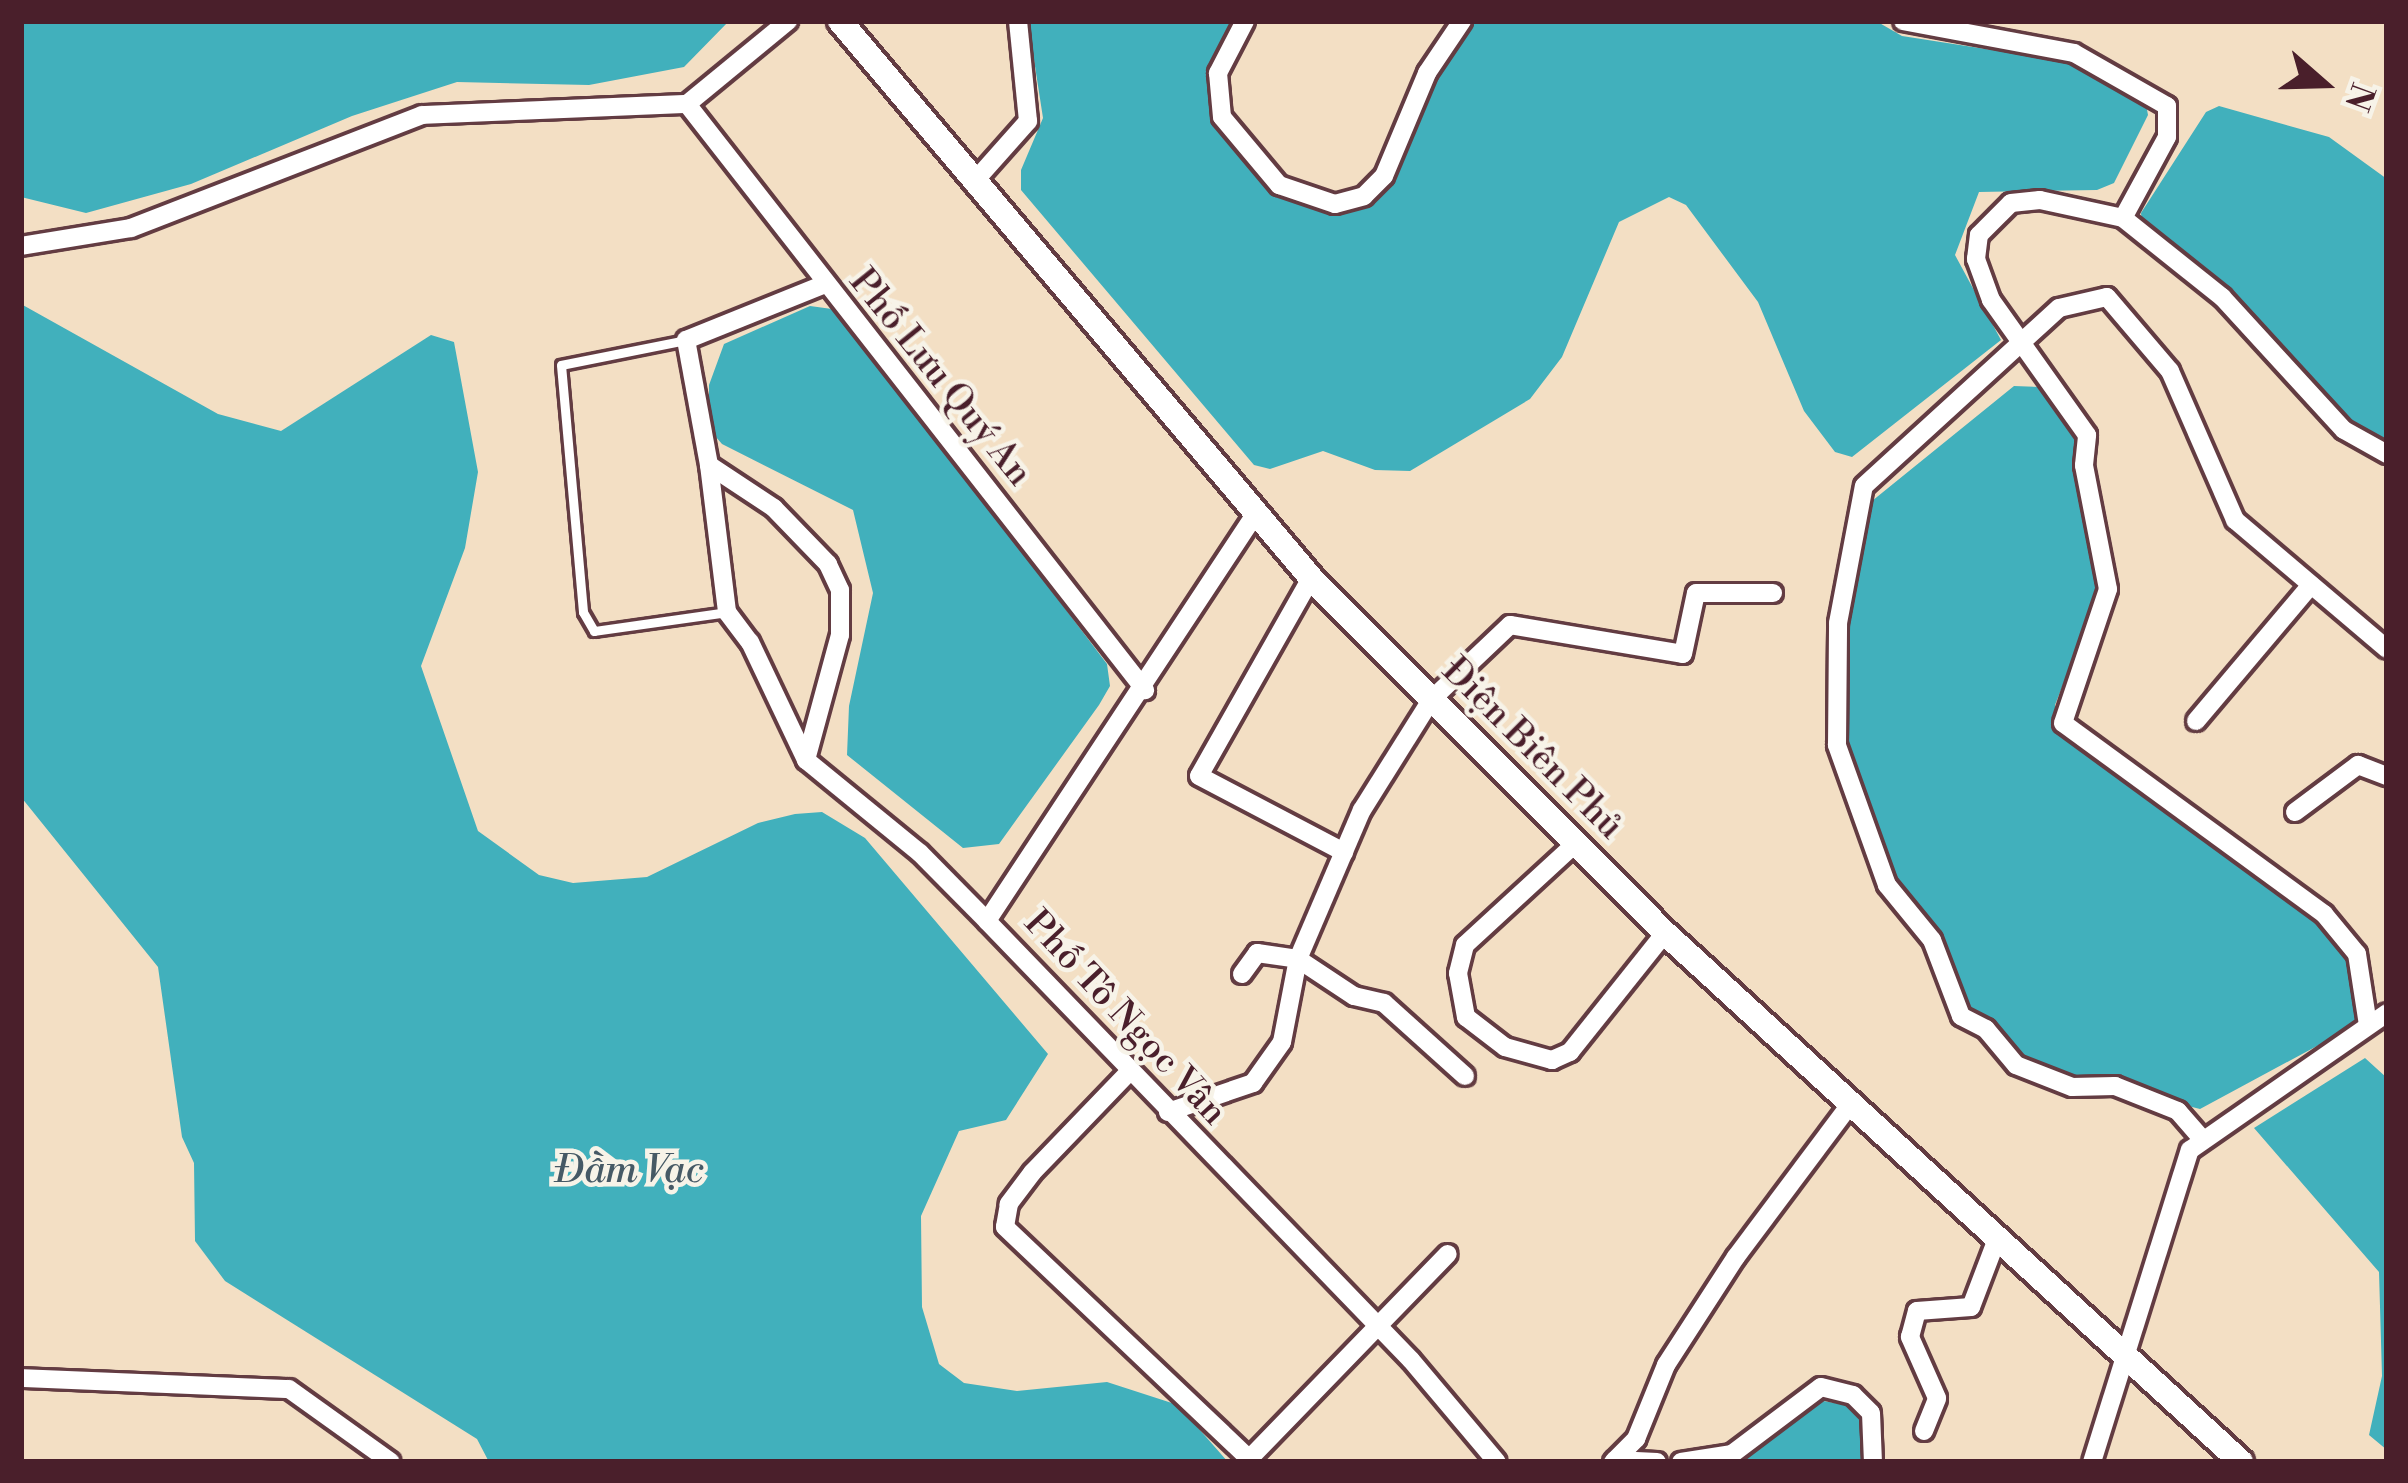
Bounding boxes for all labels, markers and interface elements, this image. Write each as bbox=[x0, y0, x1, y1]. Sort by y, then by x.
north arrow bbox=[2264, 24, 2384, 144]
text: N bbox=[2335, 77, 2382, 116]
street label: Phố Lưu Quý An bbox=[840, 261, 1040, 495]
street label: Điện Biên Phủ bbox=[1433, 650, 1631, 848]
street label: Phố Tô Ngọc Vân bbox=[1015, 902, 1235, 1134]
water label: Đầm Vạc bbox=[554, 1148, 704, 1194]

